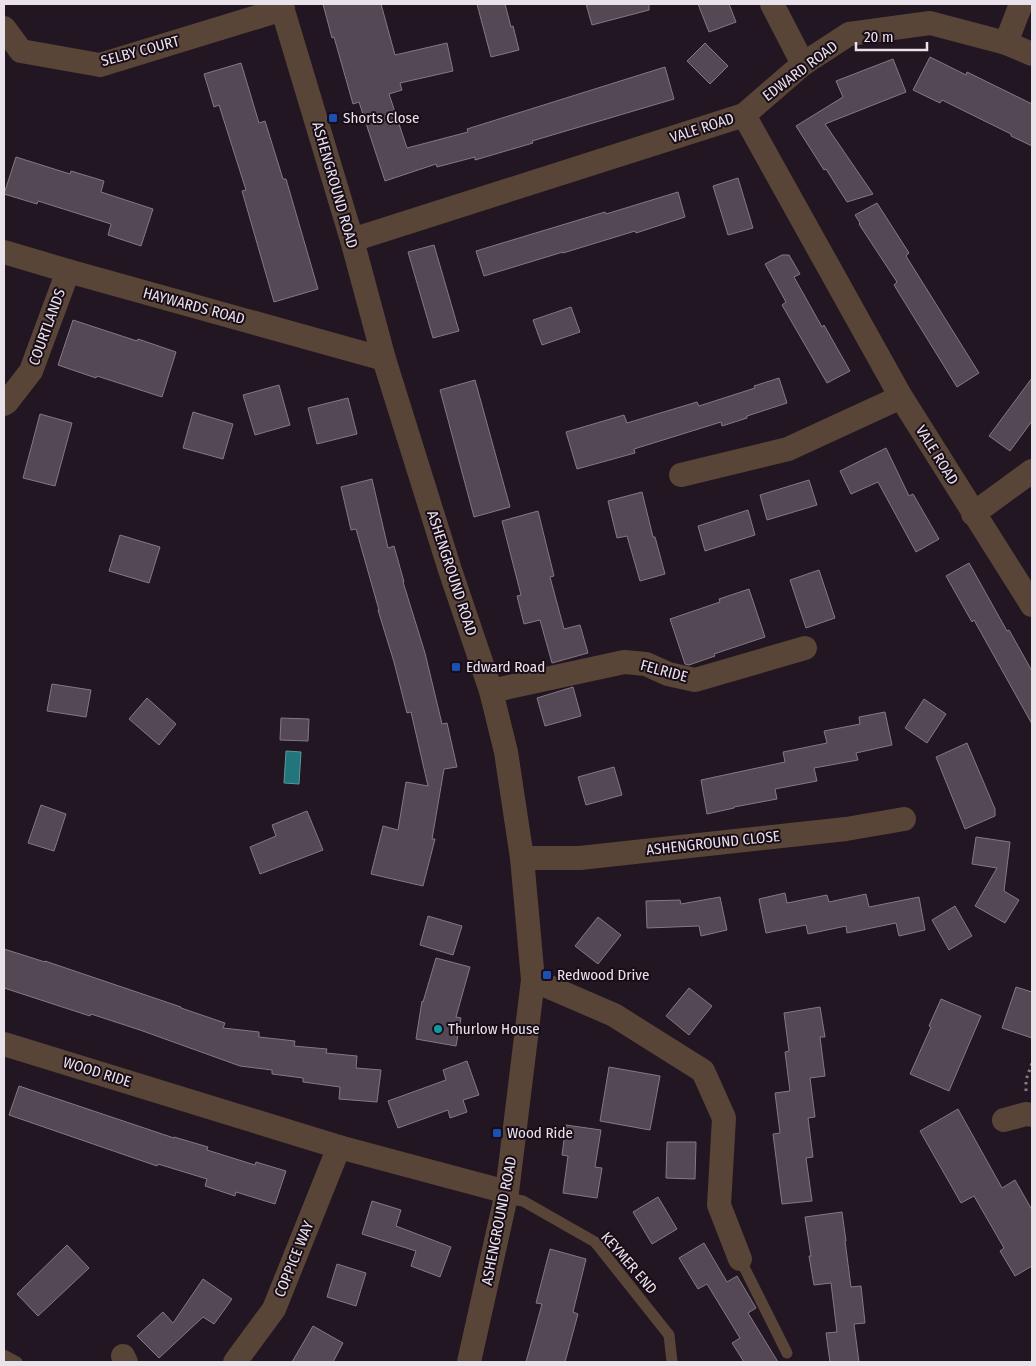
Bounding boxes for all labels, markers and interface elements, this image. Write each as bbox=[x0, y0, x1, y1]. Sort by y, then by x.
scale bar bbox=[856, 20, 927, 52]
text: 20 m bbox=[864, 28, 894, 46]
street label: SELBY COURT bbox=[99, 32, 181, 70]
street label: EDWARD ROAD bbox=[759, 37, 841, 105]
place label: Shorts Close bbox=[343, 109, 419, 127]
street label: VALE ROAD bbox=[668, 109, 736, 147]
marker: Shorts Close bbox=[327, 112, 339, 124]
street label: ASHENGROUND ROAD bbox=[308, 120, 362, 250]
street label: HAYWARDS ROAD bbox=[141, 284, 247, 328]
street label: COURTLANDS bbox=[25, 286, 69, 368]
street label: VALE ROAD bbox=[912, 422, 962, 488]
street label: ASHENGROUND ROAD bbox=[423, 508, 481, 638]
street label: FELRIDE bbox=[638, 656, 690, 686]
place label: Edward Road bbox=[466, 658, 545, 676]
marker: Edward Road bbox=[450, 661, 462, 673]
street label: ASHENGROUND CLOSE bbox=[645, 827, 781, 859]
place label: Redwood Drive bbox=[557, 966, 649, 984]
marker: Redwood Drive bbox=[541, 969, 553, 981]
place label: Thurlow House bbox=[448, 1020, 540, 1038]
marker: Thurlow House bbox=[432, 1023, 444, 1035]
street label: WOOD RIDE bbox=[61, 1053, 133, 1091]
place label: Wood Ride bbox=[507, 1124, 573, 1142]
marker: Wood Ride bbox=[491, 1127, 503, 1139]
street label: ASHENGROUND ROAD bbox=[478, 1155, 520, 1287]
street label: COPPICE WAY bbox=[271, 1218, 318, 1300]
street label: KEYMER END bbox=[597, 1228, 661, 1298]

